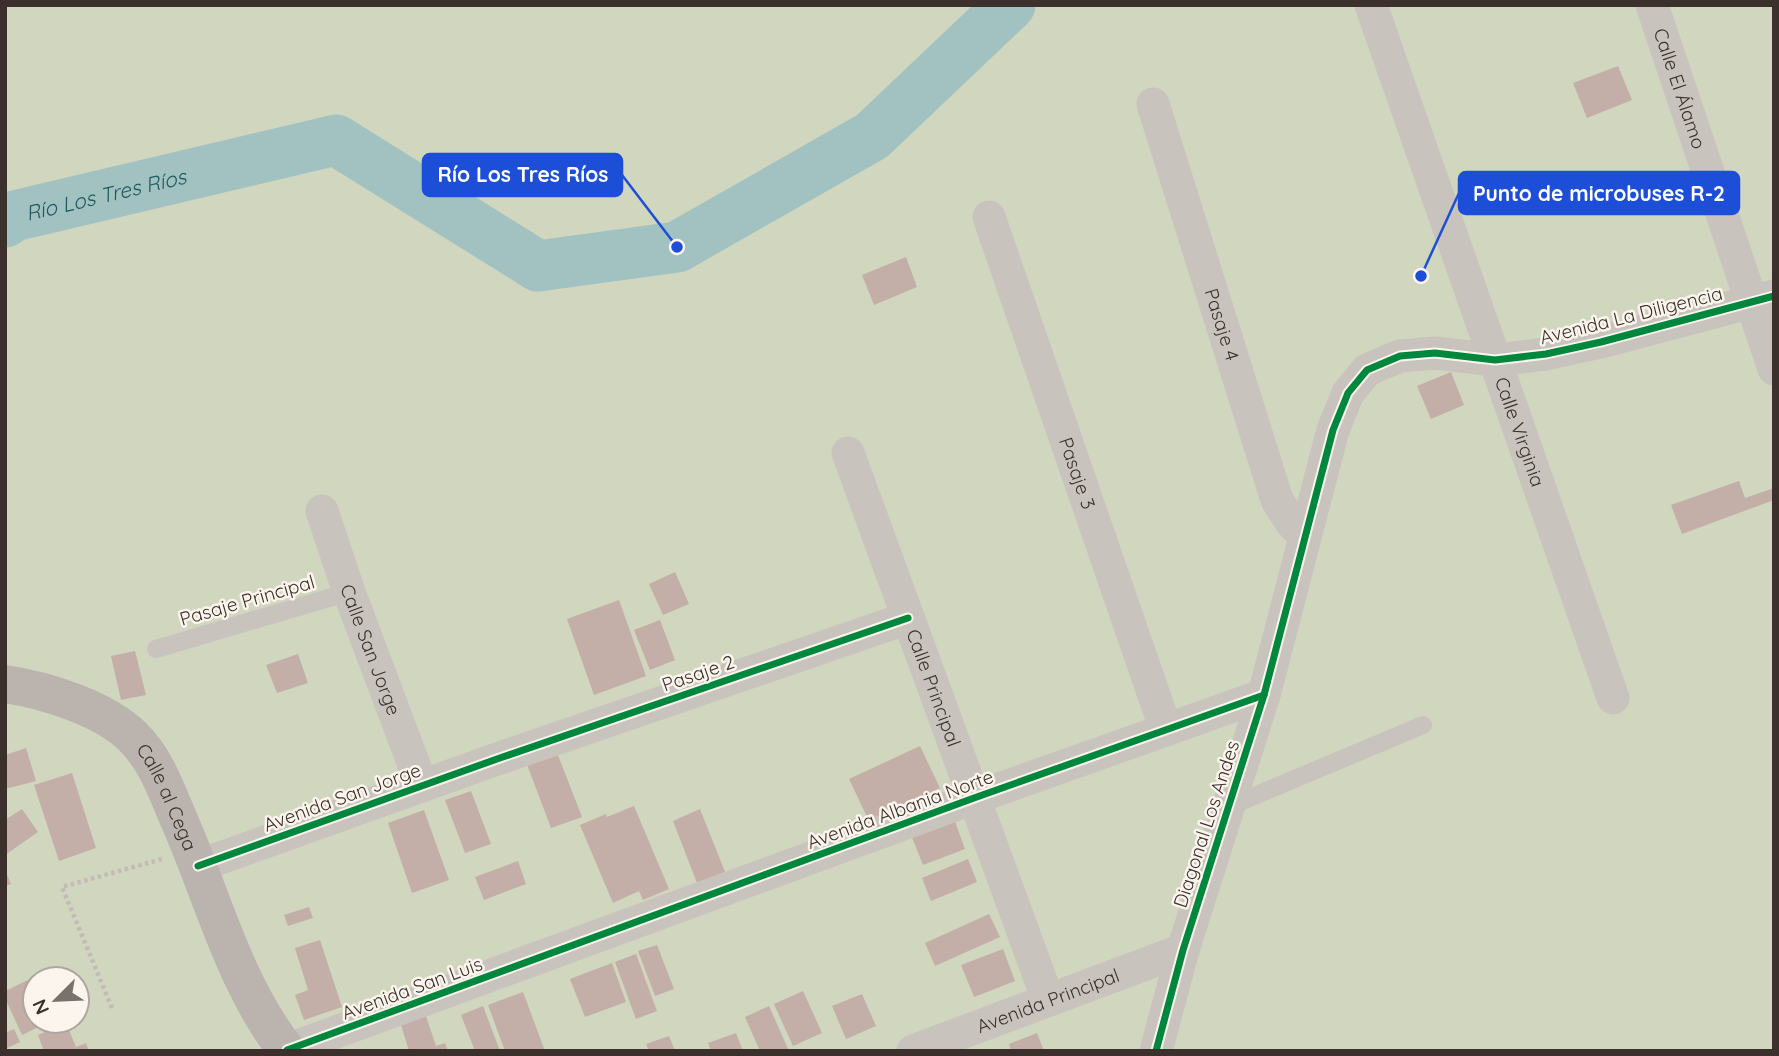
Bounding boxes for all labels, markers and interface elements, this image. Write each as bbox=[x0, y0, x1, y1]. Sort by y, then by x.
street label: Calle El Álamo bbox=[1649, 25, 1711, 152]
callout: Río Los Tres Ríos bbox=[423, 154, 622, 196]
text: Río Los Tres Ríos bbox=[438, 161, 608, 187]
water label: Río Los Tres Ríos bbox=[23, 163, 190, 226]
callout: Punto de microbuses R-2 bbox=[1459, 172, 1739, 214]
text: Punto de microbuses R-2 bbox=[1473, 180, 1725, 206]
street label: Avenida La Diligencia bbox=[1537, 281, 1725, 349]
street label: Pasaje 4 bbox=[1199, 285, 1245, 364]
street label: Calle Virginia bbox=[1490, 374, 1550, 490]
street label: Pasaje 3 bbox=[1054, 434, 1101, 512]
street label: Pasaje Principal bbox=[177, 569, 317, 631]
street label: Calle San Jorge bbox=[335, 581, 406, 719]
street label: Calle Principal bbox=[901, 626, 966, 750]
street label: Pasaje 2 bbox=[659, 649, 737, 697]
street label: Diagonal Los Andes bbox=[1168, 737, 1244, 911]
street label: Calle al Cega bbox=[131, 738, 202, 854]
street label: Avenida San Jorge bbox=[260, 757, 424, 837]
street label: Avenida Albania Norte bbox=[803, 764, 997, 854]
street label: Avenida San Luis bbox=[338, 951, 486, 1025]
street label: Avenida Principal bbox=[973, 963, 1123, 1038]
north arrow bbox=[21, 965, 91, 1035]
text: N bbox=[27, 996, 54, 1018]

